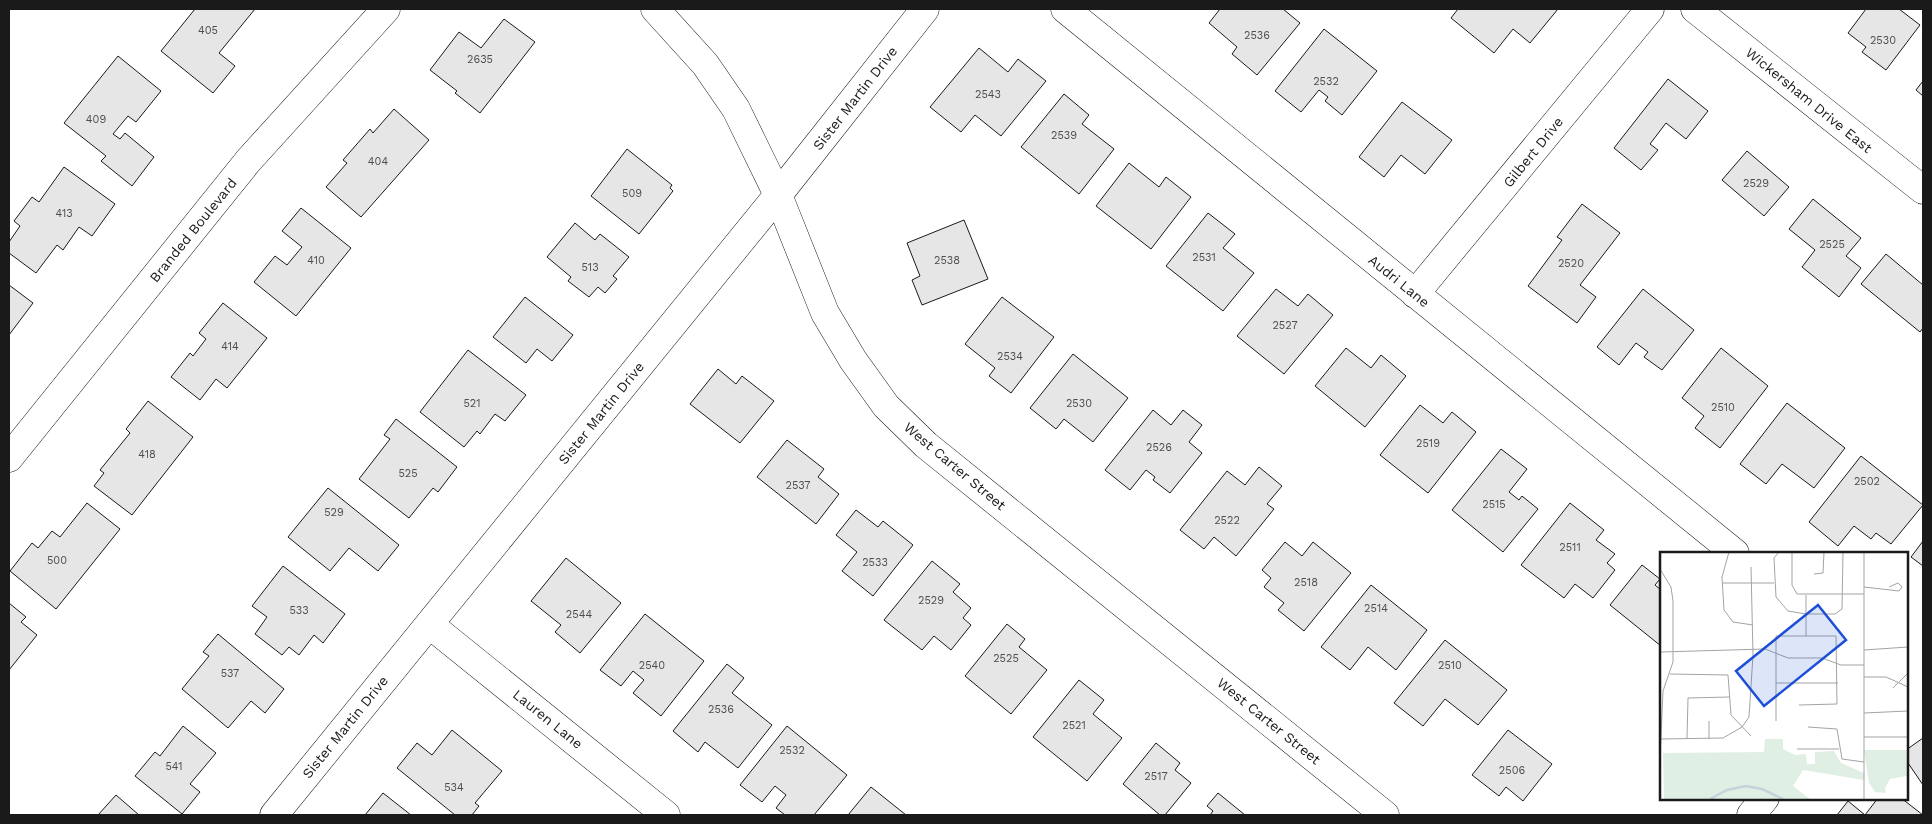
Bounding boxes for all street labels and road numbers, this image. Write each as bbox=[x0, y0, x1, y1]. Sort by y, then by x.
street label: Sister Martin Drive bbox=[810, 43, 900, 153]
street label: Wickersham Drive East bbox=[1743, 44, 1876, 156]
street label: Gilbert Drive bbox=[1500, 114, 1566, 190]
street label: Branded Boulevard bbox=[146, 175, 240, 285]
street label: Audri Lane bbox=[1365, 252, 1433, 310]
street label: Sister Martin Drive bbox=[555, 359, 647, 467]
street label: West Carter Street bbox=[901, 419, 1009, 513]
street label: Sister Martin Drive bbox=[299, 673, 391, 781]
street label: West Carter Street bbox=[1214, 674, 1324, 768]
street label: Lauren Lane bbox=[510, 686, 586, 752]

